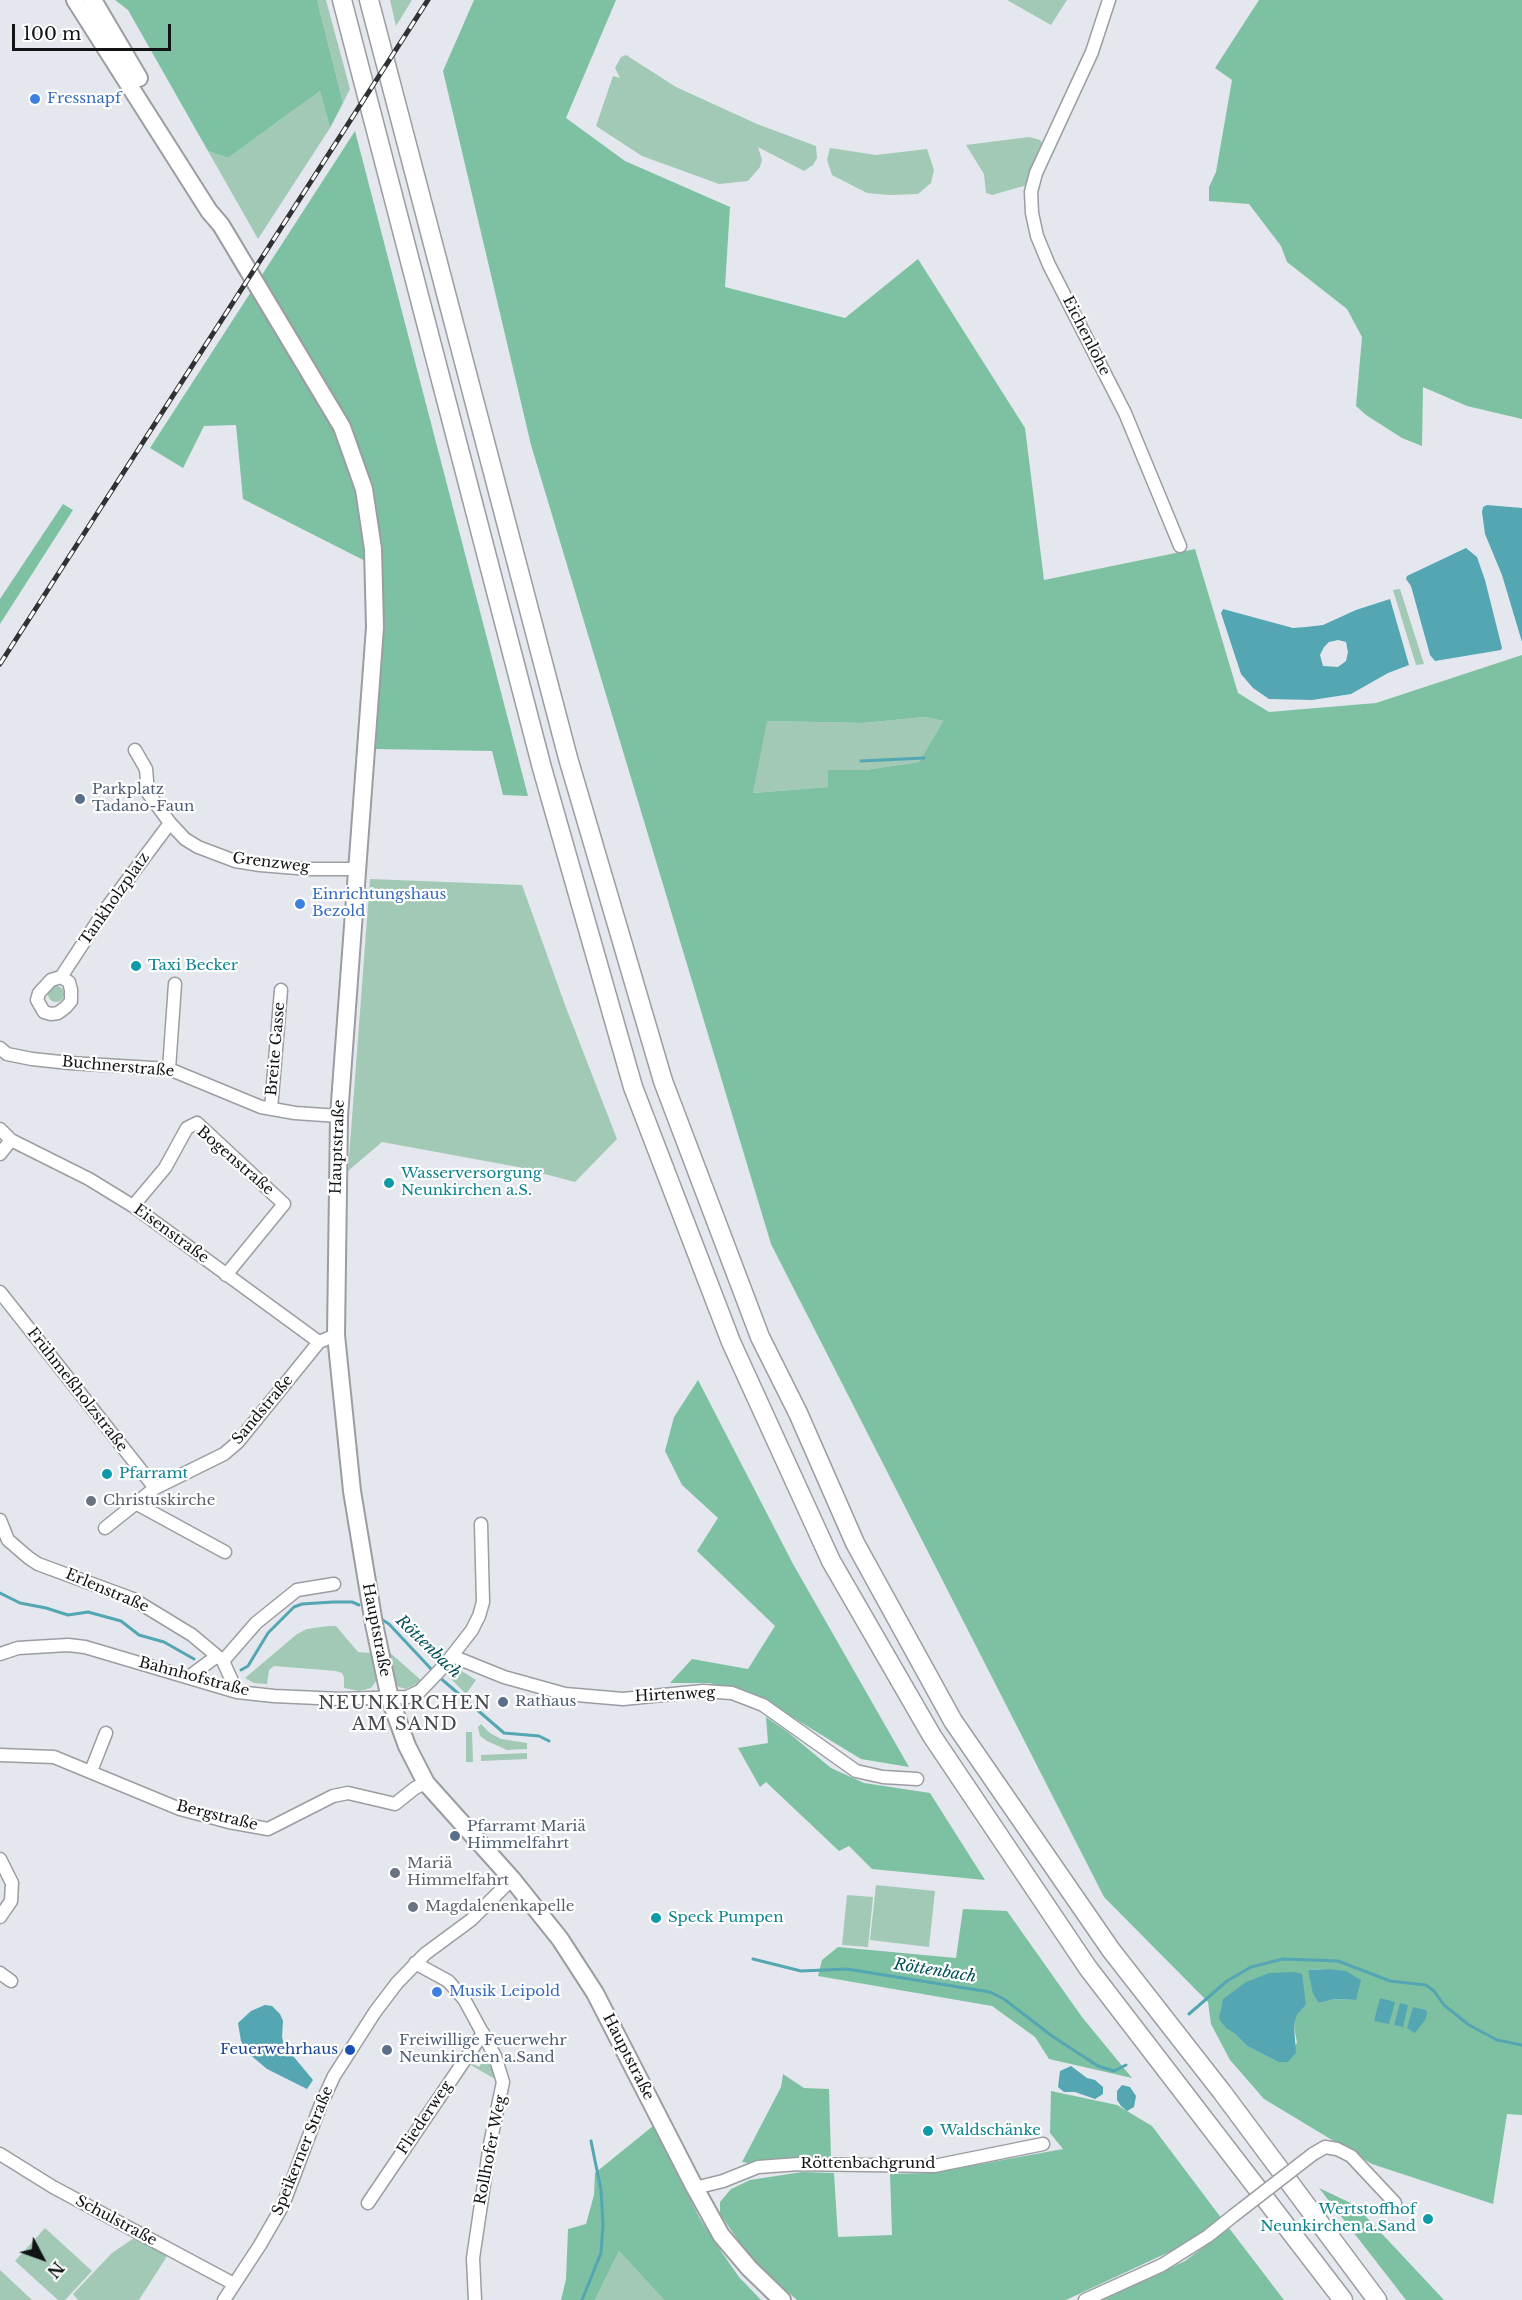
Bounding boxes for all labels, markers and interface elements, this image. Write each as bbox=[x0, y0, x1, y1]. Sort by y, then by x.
scale bar bbox=[15, 12, 174, 50]
text: 100 m bbox=[23, 23, 81, 45]
place label: Fressnapf bbox=[47, 90, 121, 108]
marker: Fressnapf bbox=[28, 92, 42, 106]
street label: Eichenlohe bbox=[1058, 293, 1114, 379]
place label: Parkplatz Tadano-Faun bbox=[92, 781, 194, 816]
marker: Parkplatz Tadano-Faun bbox=[73, 792, 87, 806]
street label: Tankholzplatz bbox=[76, 849, 154, 949]
street label: Grenzweg bbox=[231, 849, 311, 877]
place label: Einrichtungshaus Bezold bbox=[312, 886, 446, 921]
marker: Einrichtungshaus Bezold bbox=[293, 897, 307, 911]
place label: Taxi Becker bbox=[148, 957, 238, 975]
marker: Taxi Becker bbox=[129, 959, 143, 973]
street label: Breite Gasse bbox=[263, 1001, 289, 1097]
street label: Buchnerstraße bbox=[61, 1053, 175, 1081]
street label: Hauptstraße bbox=[327, 1099, 349, 1195]
street label: Bogenstraße bbox=[193, 1123, 277, 1199]
place label: Wasserversorgung Neunkirchen a.S. bbox=[401, 1165, 542, 1200]
marker: Wasserversorgung Neunkirchen a.S. bbox=[382, 1176, 396, 1190]
street label: Eisenstraße bbox=[130, 1201, 212, 1267]
street label: Frühmeßholzstraße bbox=[23, 1324, 131, 1456]
street label: Sandstraße bbox=[229, 1372, 297, 1448]
place label: Pfarramt bbox=[119, 1465, 188, 1483]
marker: Pfarramt bbox=[100, 1467, 114, 1481]
place label: Christuskirche bbox=[103, 1492, 215, 1510]
marker: Christuskirche bbox=[84, 1494, 98, 1508]
street label: Erlenstraße bbox=[63, 1565, 151, 1617]
street label: Hauptstraße bbox=[358, 1582, 394, 1678]
water label: Röttenbach bbox=[391, 1611, 465, 1683]
street label: Bahnhofstraße bbox=[137, 1654, 251, 1700]
street label: Hirtenweg bbox=[634, 1684, 716, 1706]
district label: NEUNKIRCHEN AM SAND bbox=[318, 1693, 492, 1736]
place label: Rathaus bbox=[515, 1693, 576, 1711]
marker: Rathaus bbox=[496, 1695, 510, 1709]
street label: Bergstraße bbox=[175, 1797, 259, 1835]
place label: Pfarramt Mariä Himmelfahrt bbox=[467, 1818, 586, 1853]
marker: Pfarramt Mariä Himmelfahrt bbox=[448, 1829, 462, 1843]
place label: Mariä Himmelfahrt bbox=[407, 1855, 509, 1890]
marker: Mariä Himmelfahrt bbox=[388, 1866, 402, 1880]
place label: Magdalenenkapelle bbox=[425, 1898, 574, 1916]
marker: Magdalenenkapelle bbox=[406, 1900, 420, 1914]
place label: Speck Pumpen bbox=[668, 1909, 784, 1927]
marker: Speck Pumpen bbox=[649, 1911, 663, 1925]
water label: Röttenbach bbox=[893, 1955, 977, 1987]
place label: Musik Leipold bbox=[449, 1983, 560, 2001]
marker: Musik Leipold bbox=[430, 1985, 444, 1999]
street label: Hauptstraße bbox=[598, 2011, 658, 2103]
place label: Freiwillige Feuerwehr Neunkirchen a.Sand bbox=[399, 2032, 567, 2067]
place label: Feuerwehrhaus bbox=[220, 2041, 338, 2059]
marker: Feuerwehrhaus bbox=[343, 2043, 357, 2057]
marker: Freiwillige Feuerwehr Neunkirchen a.Sand bbox=[380, 2043, 394, 2057]
street label: Fliederweg bbox=[394, 2078, 456, 2158]
street label: Speikerner Straße bbox=[269, 2084, 337, 2218]
street label: Rollhofer Weg bbox=[472, 2094, 510, 2206]
place label: Waldschänke bbox=[940, 2122, 1041, 2140]
marker: Waldschänke bbox=[921, 2124, 935, 2138]
street label: Röttenbachgrund bbox=[801, 2155, 935, 2173]
street label: Schulstraße bbox=[72, 2192, 160, 2250]
place label: Wertstoffhof Neunkirchen a.Sand bbox=[1260, 2201, 1416, 2236]
marker: Wertstoffhof Neunkirchen a.Sand bbox=[1421, 2212, 1435, 2226]
north arrow bbox=[12, 2228, 72, 2288]
text: N bbox=[43, 2258, 68, 2282]

